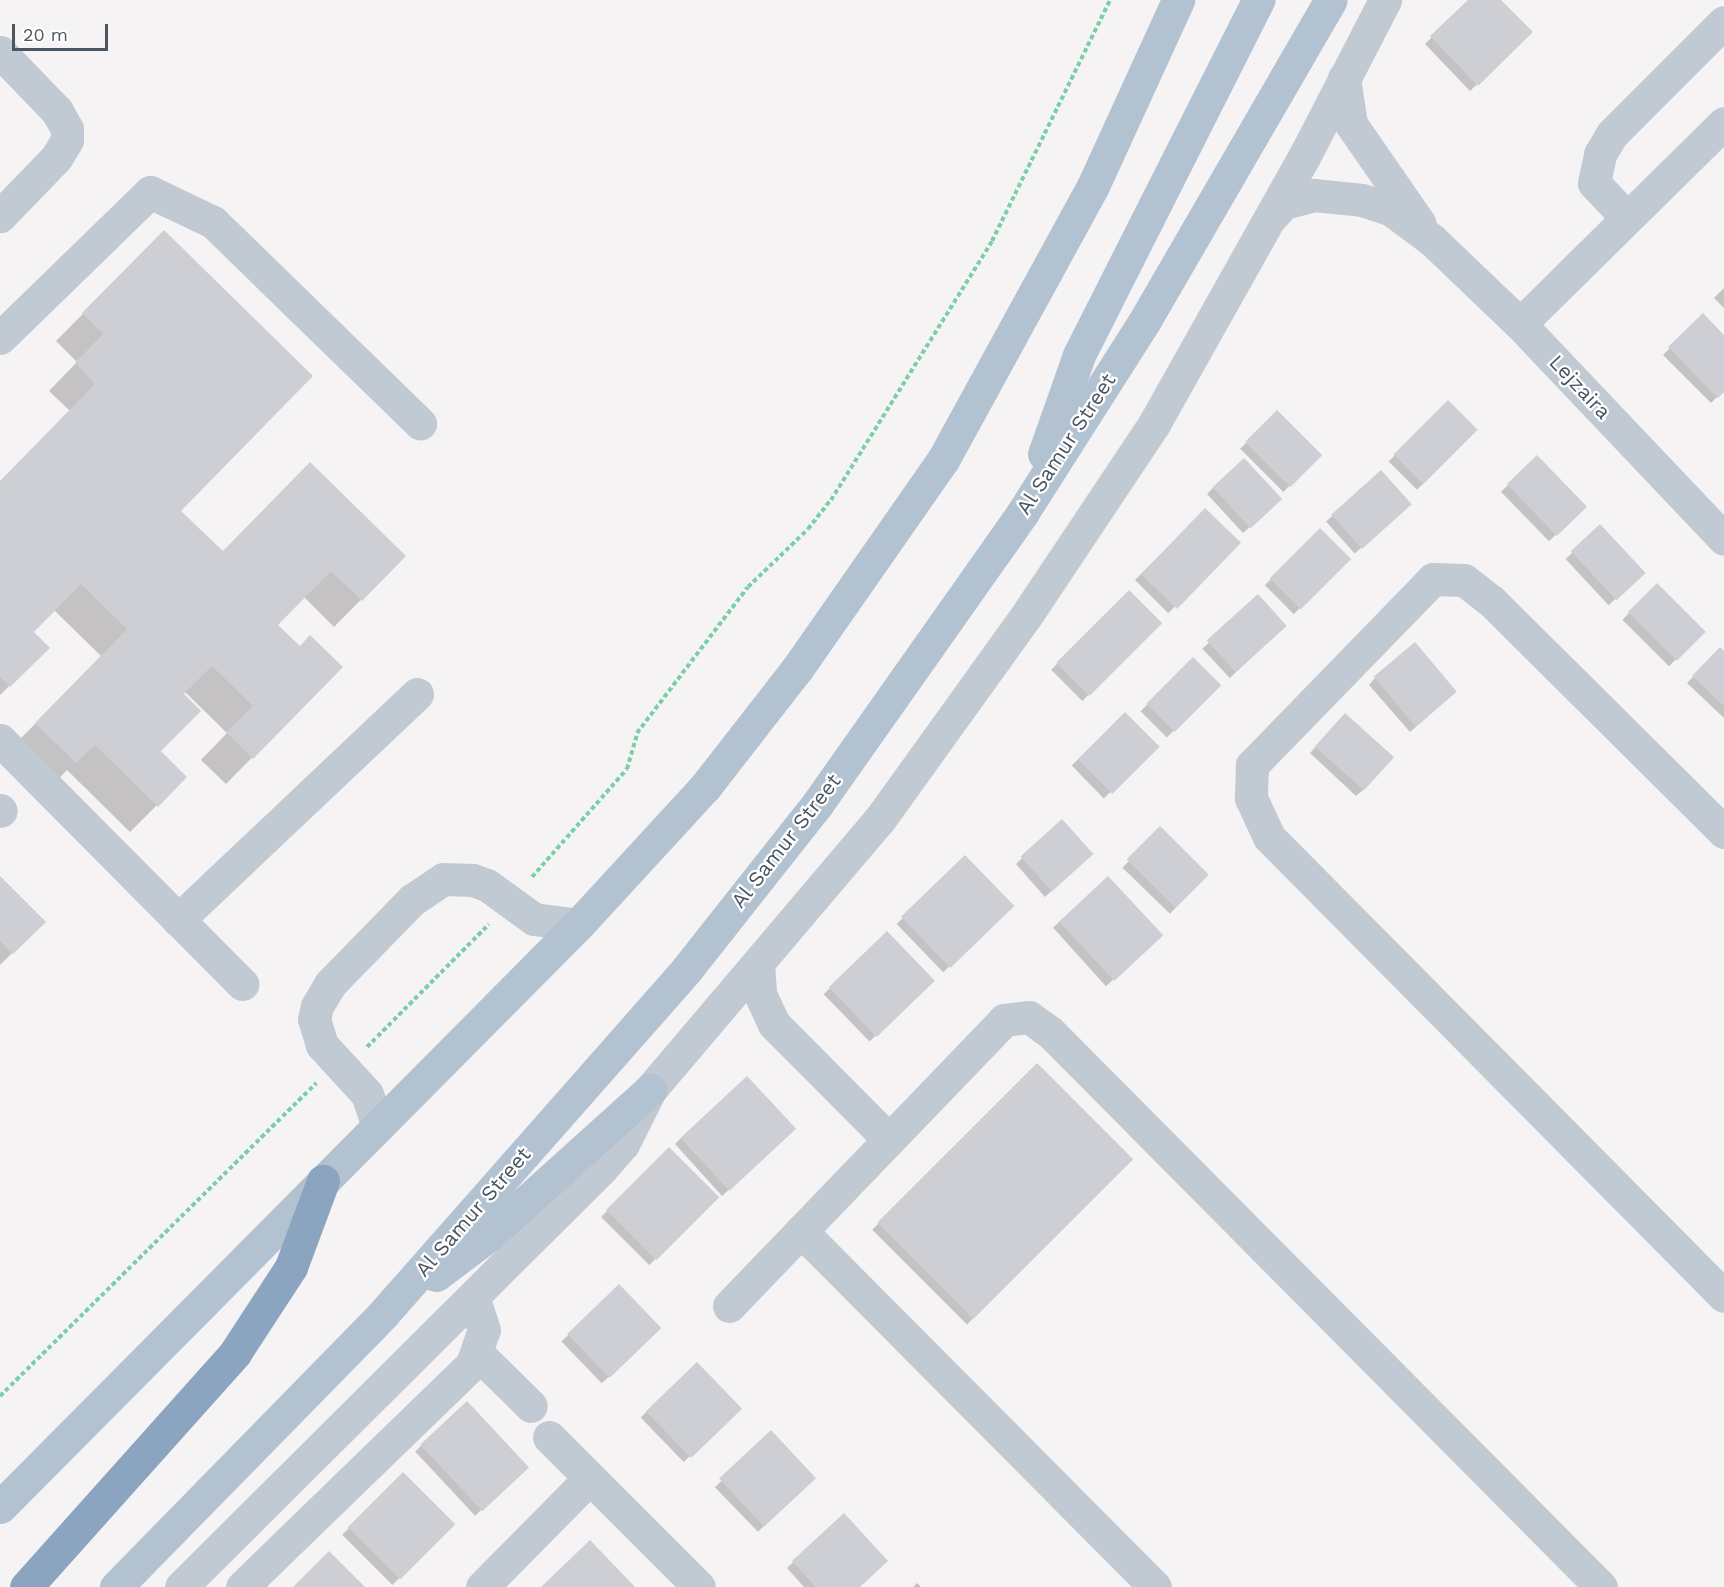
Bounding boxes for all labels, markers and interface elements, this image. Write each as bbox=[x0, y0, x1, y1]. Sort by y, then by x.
scale bar bbox=[15, 12, 111, 50]
text: 20 m bbox=[23, 24, 68, 45]
street label: Lejzaira bbox=[1544, 350, 1616, 424]
street label: Al Samur Street bbox=[1011, 368, 1121, 520]
street label: Al Samur Street bbox=[725, 768, 847, 914]
street label: Al Samur Street bbox=[410, 1142, 536, 1282]

